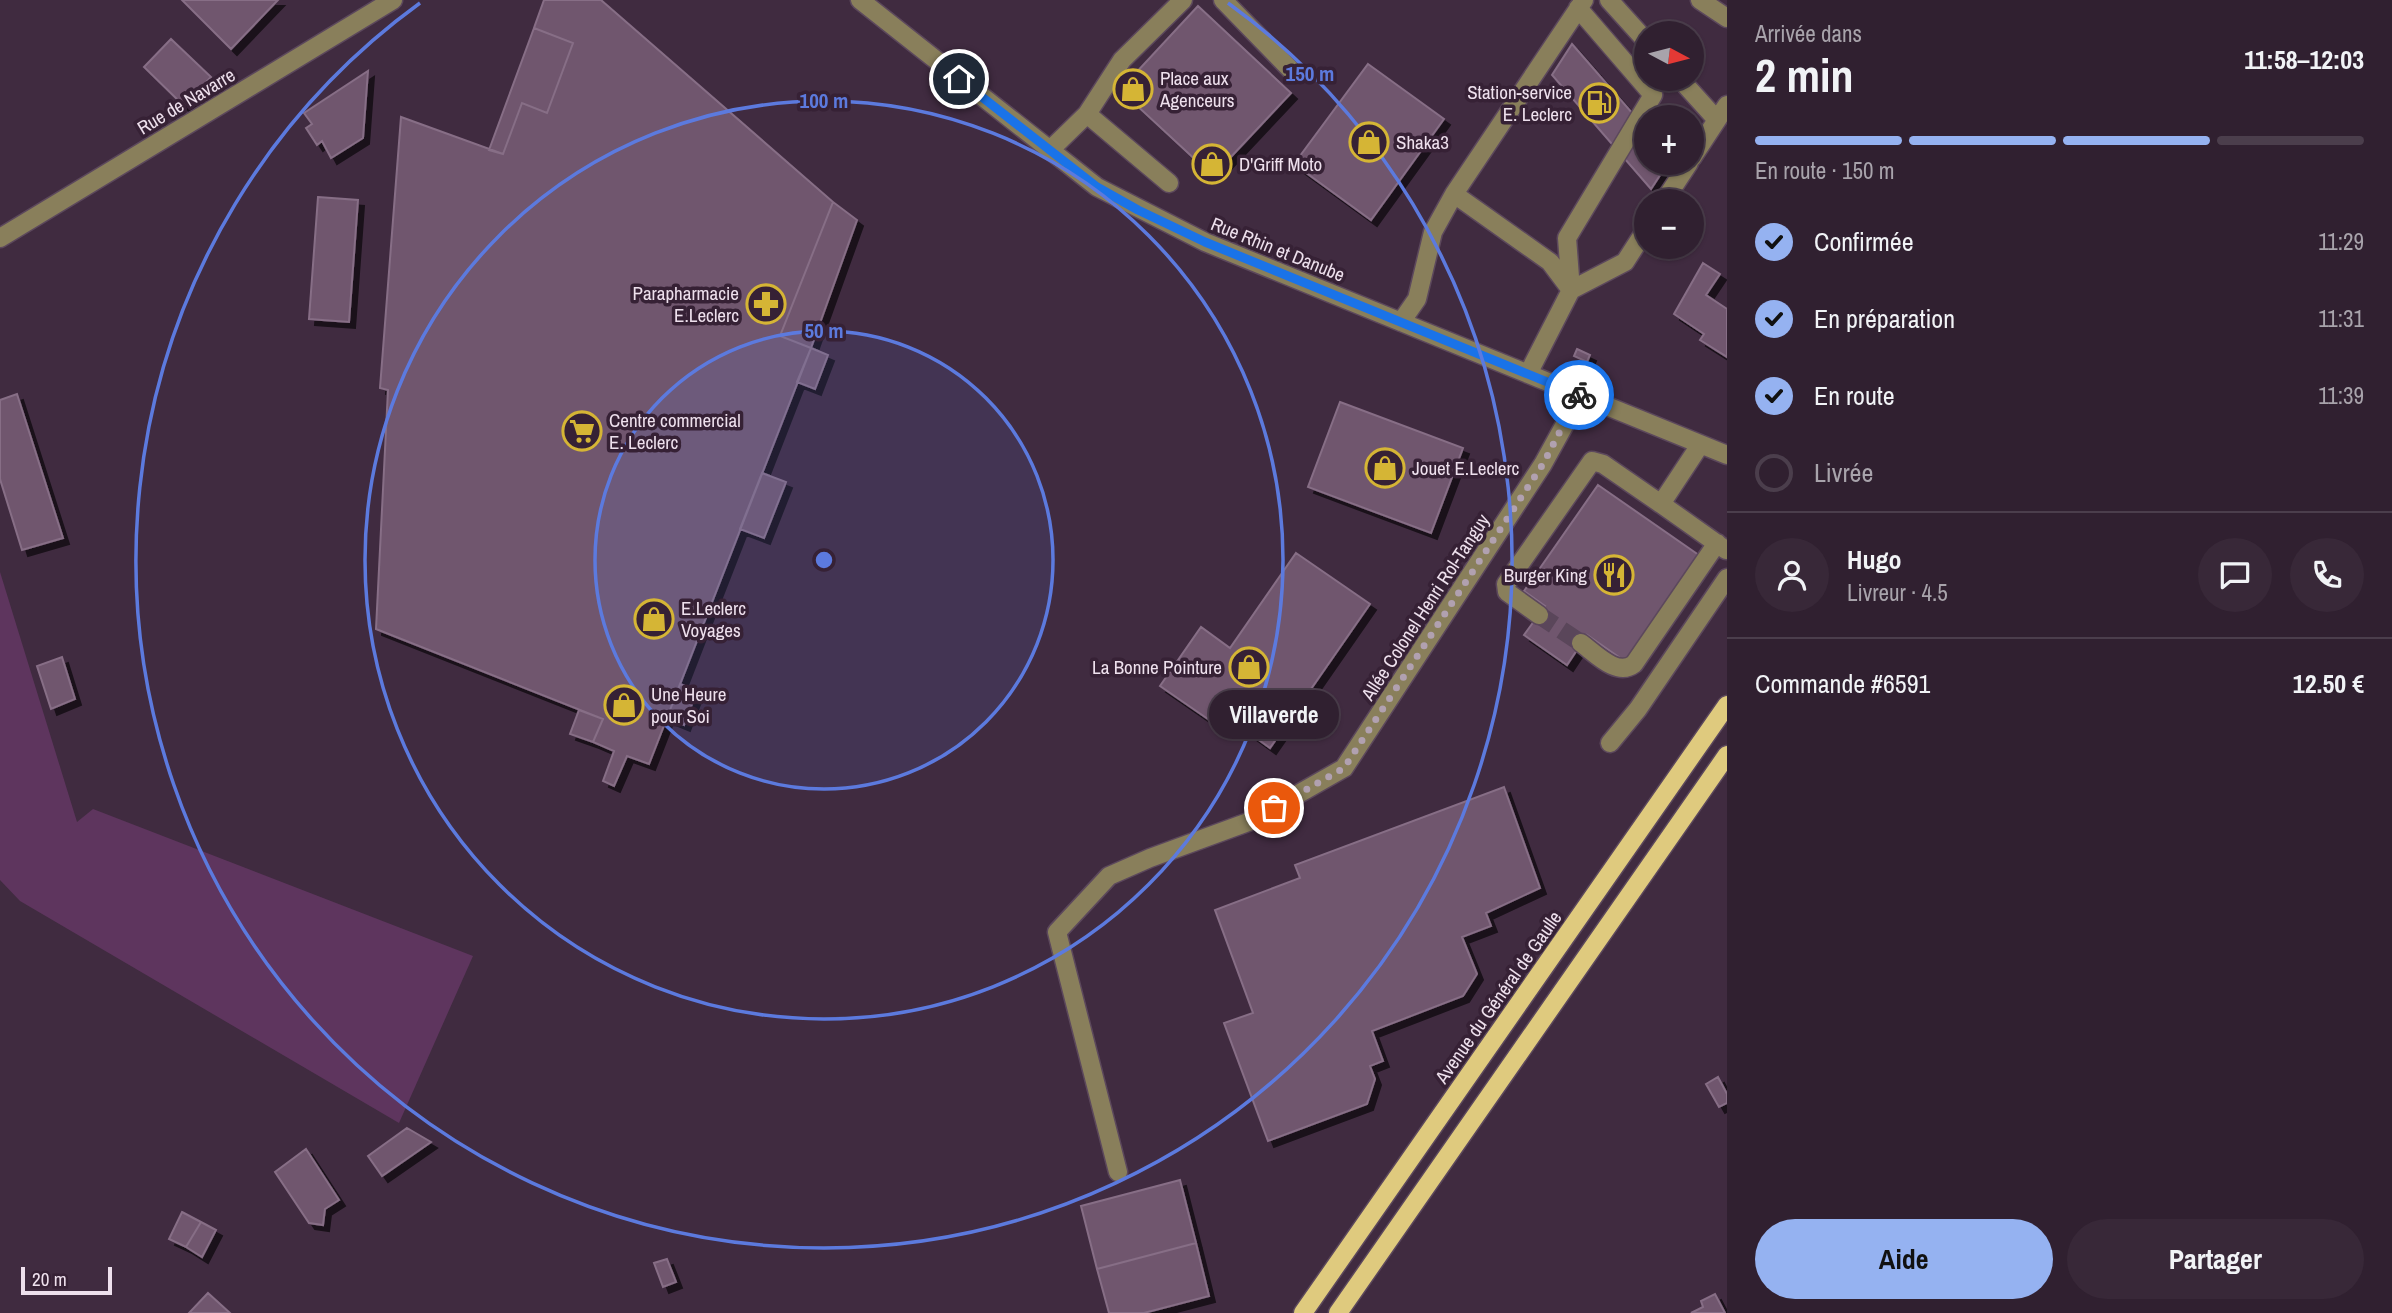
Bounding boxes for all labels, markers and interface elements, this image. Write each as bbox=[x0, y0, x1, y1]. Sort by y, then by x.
text: Arrivée dans bbox=[1755, 18, 1862, 49]
north arrow bbox=[1634, 21, 1704, 91]
map controls bbox=[1634, 21, 1704, 259]
text: 11:58–12:03 bbox=[2244, 42, 2364, 77]
text: 2 min bbox=[1755, 44, 1854, 106]
pin bbox=[929, 49, 989, 109]
text: 150 m bbox=[1286, 59, 1334, 88]
icon: home bbox=[940, 60, 978, 98]
street label: Rue de Navarre bbox=[132, 62, 240, 140]
place label: Place aux Agenceurs bbox=[1159, 65, 1235, 113]
shop icon: Place aux Agenceurs bbox=[1112, 68, 1154, 110]
place label: Station-service E. Leclerc bbox=[1467, 79, 1572, 127]
fuel station icon: Station-service E. Leclerc bbox=[1578, 82, 1620, 124]
text: 100 m bbox=[800, 86, 848, 115]
button: + bbox=[1634, 105, 1704, 175]
shop icon: Shaka3 bbox=[1348, 121, 1390, 163]
place label: Shaka3 bbox=[1396, 129, 1449, 155]
shop icon: D'Griff Moto bbox=[1191, 143, 1233, 185]
place label: D'Griff Moto bbox=[1239, 151, 1322, 177]
text: En route · 150 m bbox=[1755, 155, 1894, 186]
button: − bbox=[1634, 189, 1704, 259]
street label: Rue Rhin et Danube bbox=[1207, 210, 1349, 288]
icon: check bbox=[1755, 223, 1793, 261]
text: Confirmée bbox=[1814, 224, 1914, 259]
text: 11:29 bbox=[2318, 226, 2364, 257]
place label: Parapharmacie E.Leclerc bbox=[632, 280, 739, 328]
pharmacy icon: Parapharmacie E.Leclerc bbox=[745, 283, 787, 325]
icon: check bbox=[1755, 300, 1793, 338]
text: En préparation bbox=[1814, 301, 1955, 336]
text: 11:31 bbox=[2318, 303, 2364, 334]
text: 50 m bbox=[804, 316, 844, 345]
courier bbox=[1544, 360, 1614, 430]
icon: bike bbox=[1560, 376, 1598, 414]
icon: check bbox=[1755, 377, 1793, 415]
text: En route bbox=[1814, 378, 1895, 413]
text: 11:39 bbox=[2318, 380, 2364, 411]
place label: Centre commercial E. Leclerc bbox=[609, 407, 741, 455]
supermarket icon: Centre commercial E. Leclerc bbox=[561, 410, 603, 452]
shop icon: Jouet E.Leclerc bbox=[1364, 447, 1406, 489]
place label: Jouet E.Leclerc bbox=[1412, 455, 1520, 481]
text: Livrée bbox=[1814, 455, 1873, 490]
street label: Allée Colonel Henri Rol-Tanguy bbox=[1354, 508, 1495, 706]
button: person bbox=[1755, 538, 1829, 612]
button: chat bbox=[2198, 538, 2272, 612]
button: phone bbox=[2290, 538, 2364, 612]
text: Hugo bbox=[1847, 542, 1901, 577]
centre of rings bbox=[812, 548, 836, 572]
restaurant icon: Burger King bbox=[1593, 554, 1635, 596]
place label: Burger King bbox=[1504, 562, 1587, 588]
text: Livreur · 4.5 bbox=[1847, 577, 1948, 608]
place label: E.Leclerc Voyages bbox=[681, 595, 746, 643]
shop icon: E.Leclerc Voyages bbox=[633, 598, 675, 640]
shop icon: La Bonne Pointure bbox=[1228, 646, 1270, 688]
place label: La Bonne Pointure bbox=[1092, 654, 1222, 680]
text: Commande #6591 bbox=[1755, 666, 1930, 701]
text: 12.50 € bbox=[2293, 666, 2364, 701]
place label: Une Heure pour Soi bbox=[651, 681, 726, 729]
shop icon: Une Heure pour Soi bbox=[603, 684, 645, 726]
callout: Villaverde bbox=[1209, 689, 1339, 738]
text: Villaverde bbox=[1230, 699, 1318, 730]
pin bbox=[1244, 778, 1304, 838]
icon: bag bbox=[1255, 789, 1293, 827]
street label: Avenue du Général de Gaulle bbox=[1428, 906, 1567, 1089]
button: Aide bbox=[1755, 1219, 2053, 1299]
button: Partager bbox=[2067, 1219, 2364, 1299]
scale bar bbox=[21, 1264, 112, 1296]
text: 20 m bbox=[32, 1266, 67, 1292]

